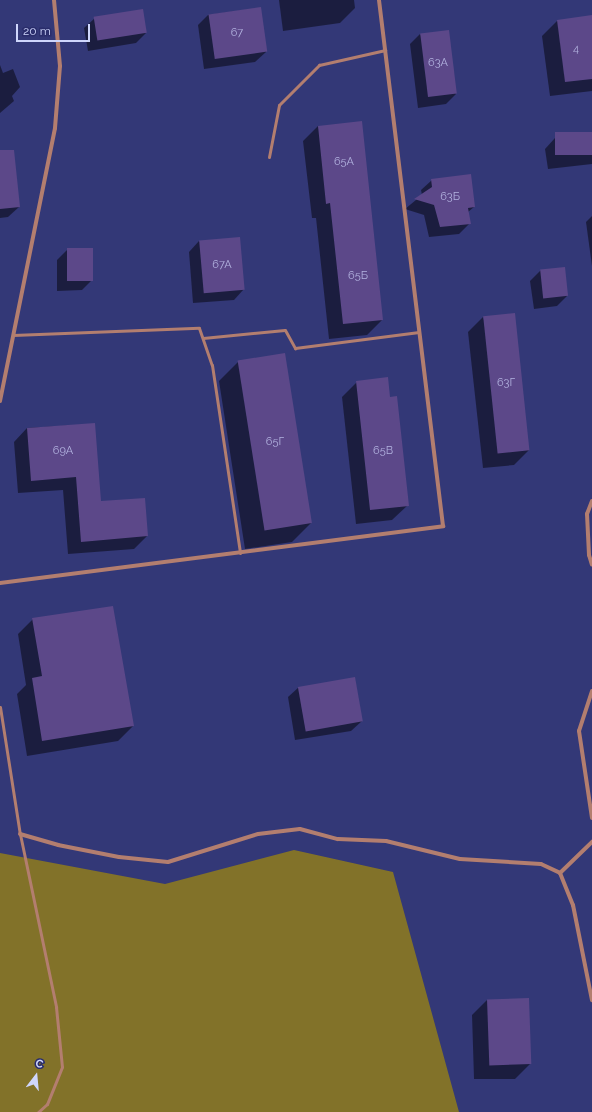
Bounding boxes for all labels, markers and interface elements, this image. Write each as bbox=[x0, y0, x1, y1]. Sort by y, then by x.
scale bar bbox=[18, 16, 92, 42]
text: 20 m bbox=[23, 24, 51, 38]
house number: 67 bbox=[231, 26, 243, 40]
house number: 4 bbox=[573, 42, 579, 56]
house number: 63А bbox=[428, 56, 448, 70]
house number: 65А bbox=[334, 155, 354, 169]
house number: 63Б bbox=[440, 190, 460, 204]
house number: 67А bbox=[212, 258, 232, 272]
house number: 65Б bbox=[348, 269, 368, 283]
house number: 63Г bbox=[497, 376, 515, 390]
house number: 65Г bbox=[266, 435, 284, 449]
house number: 69А bbox=[53, 444, 73, 458]
house number: 65В bbox=[373, 444, 393, 458]
north arrow bbox=[16, 1056, 56, 1096]
text: С bbox=[34, 1057, 45, 1071]

